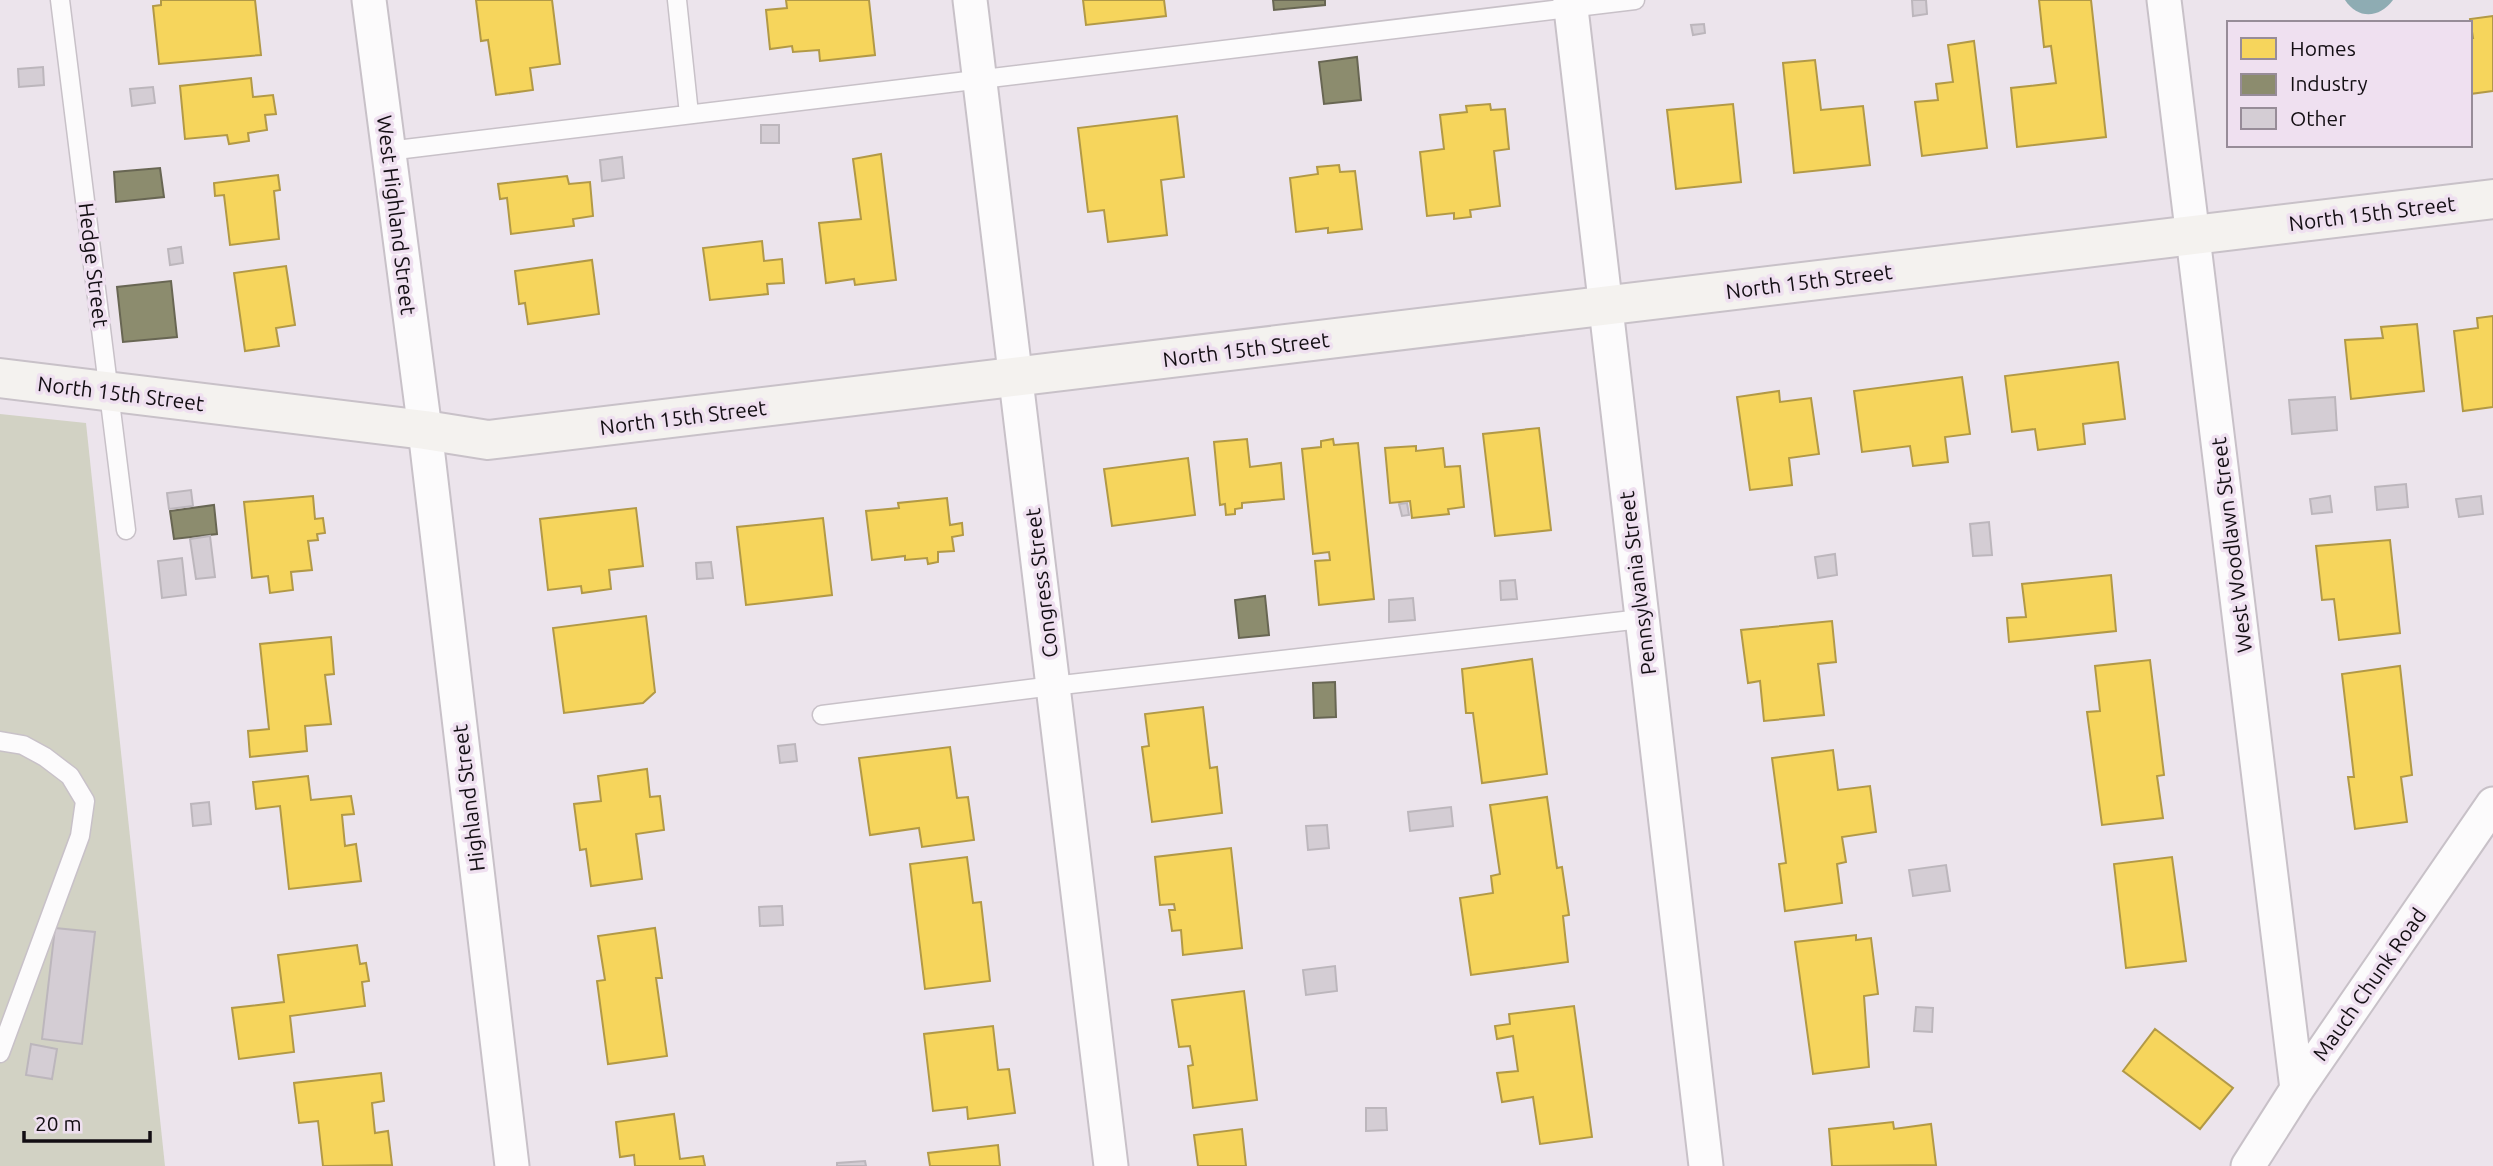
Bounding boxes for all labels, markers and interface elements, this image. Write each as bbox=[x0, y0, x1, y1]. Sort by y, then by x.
legend bbox=[2227, 21, 2472, 147]
text: Homes bbox=[2290, 36, 2356, 60]
text: Industry bbox=[2290, 71, 2368, 95]
text: Other bbox=[2290, 106, 2346, 130]
street label: West Highland Street bbox=[373, 114, 421, 316]
street label: North 15th Street bbox=[2287, 191, 2457, 235]
street label: Hedge Street bbox=[74, 201, 114, 329]
street label: North 15th Street bbox=[1724, 259, 1894, 303]
street label: North 15th Street bbox=[1161, 327, 1331, 371]
street label: North 15th Street bbox=[36, 371, 206, 415]
street label: North 15th Street bbox=[598, 395, 768, 439]
street label: West Woodlawn Street bbox=[2206, 436, 2256, 654]
street label: Pennsylvania Street bbox=[1614, 490, 1660, 676]
street label: Congress Street bbox=[1020, 507, 1062, 659]
street label: Highland Street bbox=[447, 723, 489, 873]
street label: Mauch Chunk Road bbox=[2307, 903, 2431, 1065]
scale bar bbox=[24, 1100, 150, 1144]
text: 20 m bbox=[35, 1111, 82, 1135]

